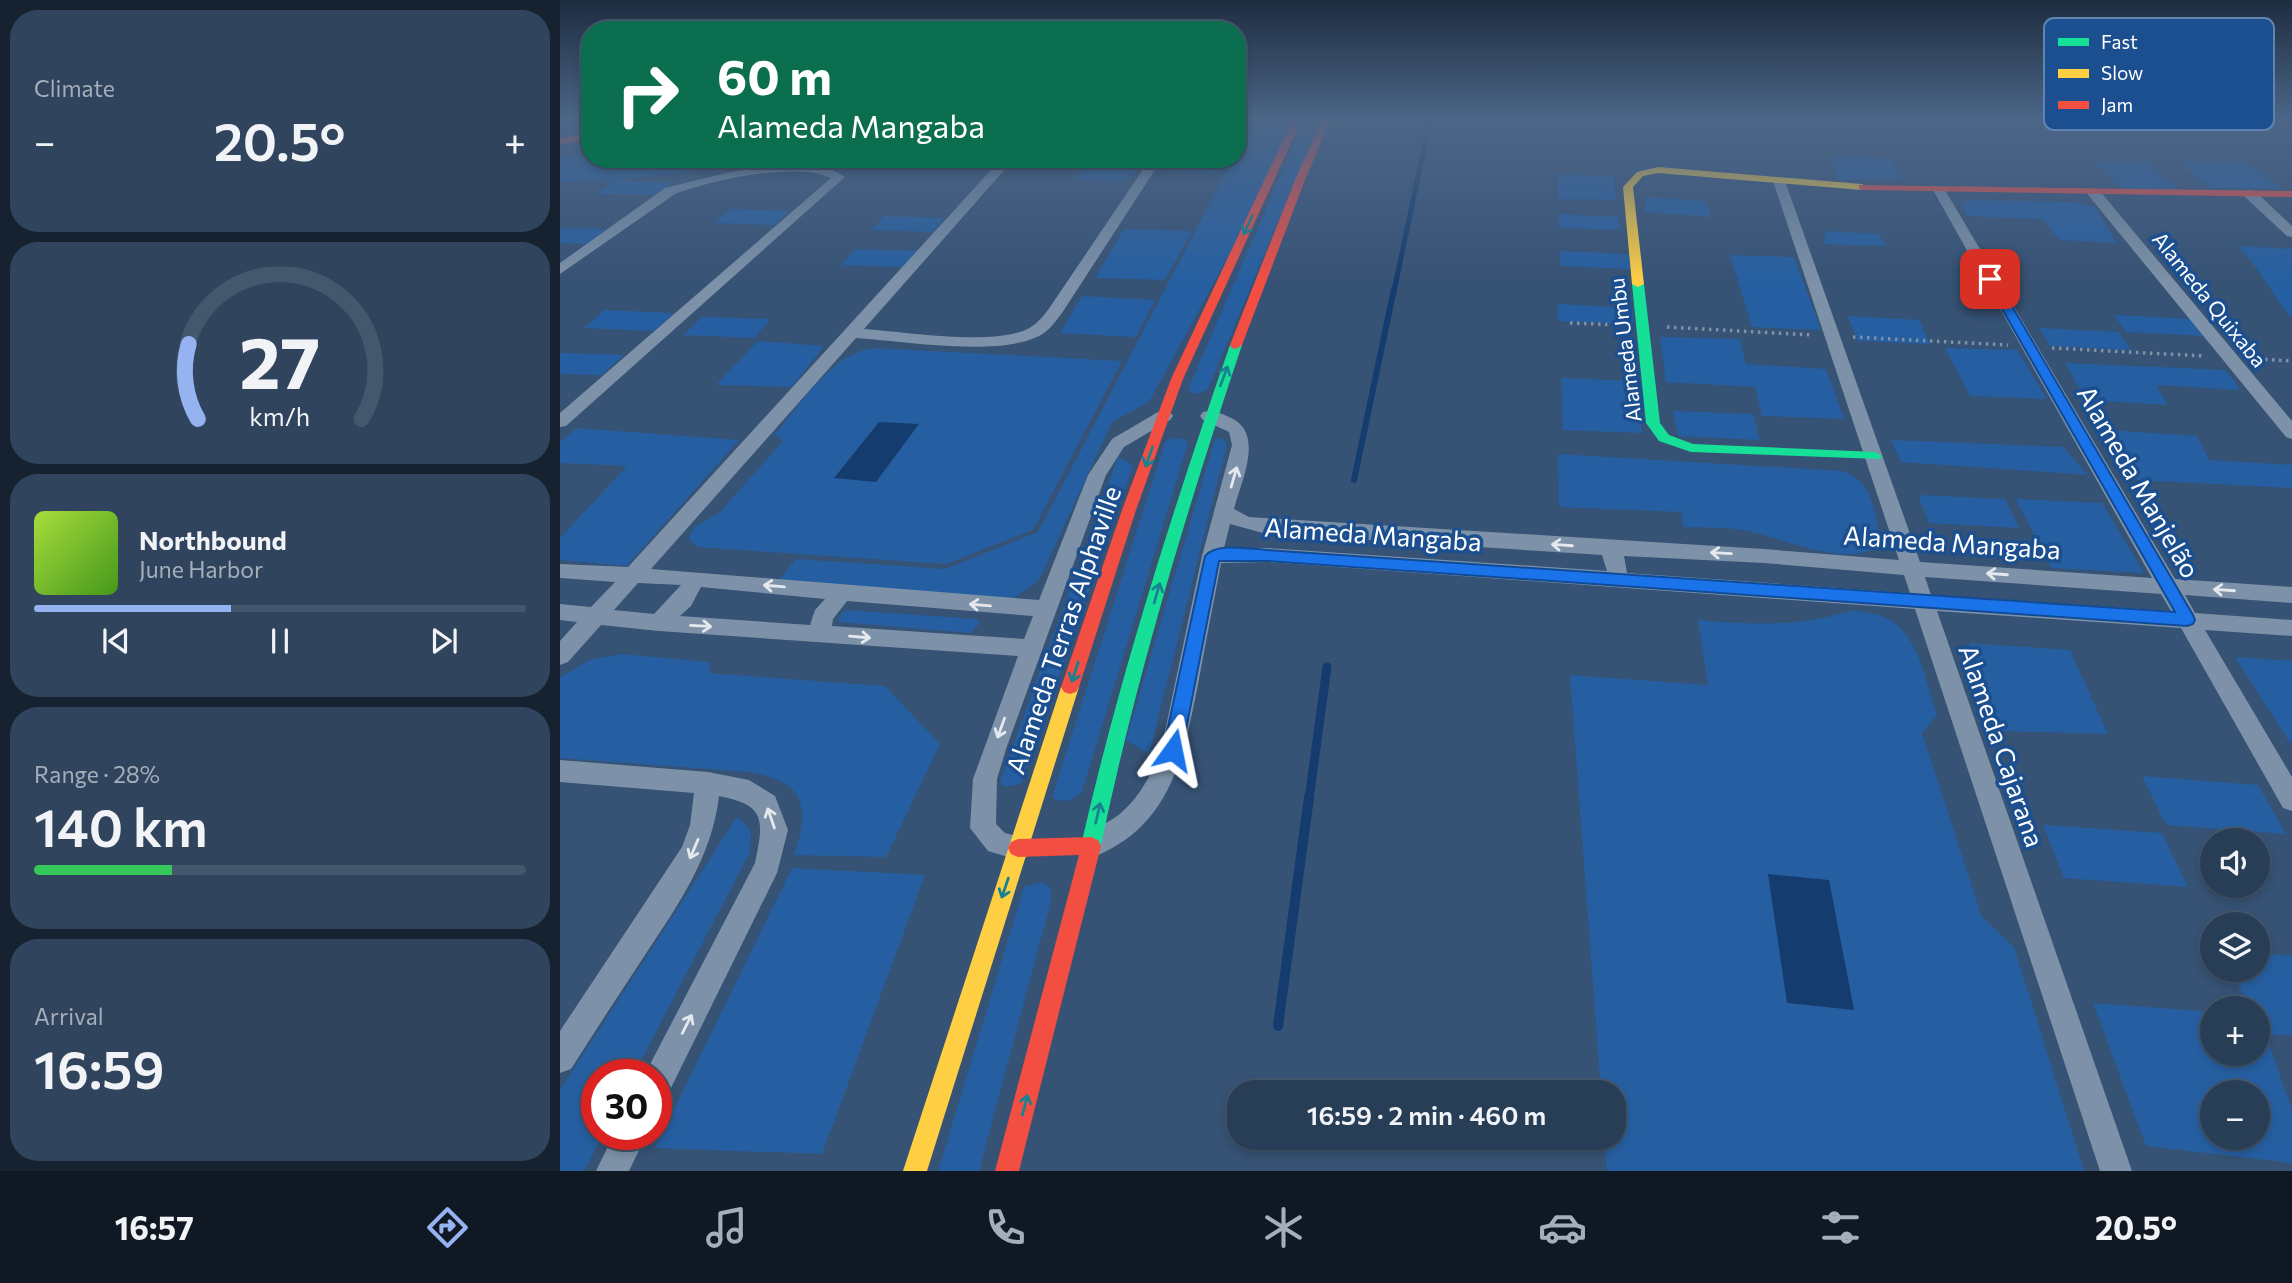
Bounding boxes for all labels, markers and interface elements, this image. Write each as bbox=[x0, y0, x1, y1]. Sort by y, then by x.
legend bbox=[2044, 18, 2274, 130]
text: Fast bbox=[2101, 30, 2138, 53]
text: 60 m bbox=[717, 45, 832, 105]
icon: right bbox=[602, 49, 693, 140]
text: Slow bbox=[2101, 61, 2143, 84]
text: Climate bbox=[34, 74, 115, 102]
text: Jam bbox=[2101, 93, 2133, 116]
text: Alameda Mangaba bbox=[717, 105, 985, 145]
text: 20.5° bbox=[214, 108, 345, 172]
text: − bbox=[34, 117, 56, 164]
text: + bbox=[504, 117, 526, 164]
one-way arrow bbox=[1240, 214, 1254, 235]
street label: Alameda Quixaba bbox=[2148, 226, 2272, 372]
pin bbox=[1960, 249, 2020, 309]
icon: arrive bbox=[1971, 260, 2009, 298]
street label: Alameda Umbu bbox=[1603, 277, 1646, 424]
text: 27 bbox=[240, 316, 320, 405]
one-way arrow bbox=[1218, 366, 1231, 387]
street label: Alameda Manjelão bbox=[2072, 379, 2207, 583]
text: km/h bbox=[250, 401, 310, 431]
one-way arrow bbox=[1142, 445, 1154, 467]
one-way arrow bbox=[1228, 466, 1241, 488]
street label: Alameda Terras Alphaville bbox=[999, 481, 1126, 778]
street label: Alameda Mangaba bbox=[1263, 510, 1483, 557]
street label: Alameda Mangaba bbox=[1842, 518, 2062, 565]
text: Northbound bbox=[139, 524, 287, 555]
one-way arrow bbox=[1551, 539, 1574, 552]
one-way arrow bbox=[1711, 546, 1733, 559]
text: June Harbor bbox=[139, 555, 263, 583]
one-way arrow bbox=[1986, 567, 2009, 580]
one-way arrow bbox=[763, 579, 786, 592]
one-way arrow bbox=[1151, 583, 1164, 605]
one-way arrow bbox=[2213, 584, 2236, 597]
one-way arrow bbox=[969, 598, 991, 611]
one-way arrow bbox=[689, 619, 712, 632]
icon: previous bbox=[97, 622, 135, 660]
icon: pause bbox=[261, 622, 299, 660]
icon: next bbox=[425, 622, 463, 660]
one-way arrow bbox=[848, 631, 870, 644]
street label: Alameda Cajarana bbox=[1953, 640, 2052, 851]
one-way arrow bbox=[1068, 661, 1081, 683]
position arrow bbox=[1136, 713, 1210, 787]
one-way arrow bbox=[994, 717, 1006, 739]
text: Range · 28% bbox=[34, 760, 160, 788]
text: 140 km bbox=[34, 794, 208, 858]
one-way arrow bbox=[1092, 802, 1105, 825]
one-way arrow bbox=[764, 807, 776, 829]
map controls bbox=[2200, 828, 2270, 1150]
button: sound bbox=[2200, 828, 2270, 898]
one-way arrow bbox=[686, 838, 699, 859]
one-way arrow bbox=[998, 877, 1010, 899]
button: layers bbox=[2200, 912, 2270, 982]
button: + bbox=[2200, 996, 2270, 1066]
text: Arrival bbox=[34, 1002, 104, 1030]
one-way arrow bbox=[681, 1015, 695, 1035]
text: 16:59 bbox=[34, 1036, 164, 1100]
speed limit sign: 30 bbox=[581, 1059, 672, 1150]
button: − bbox=[2200, 1080, 2270, 1150]
one-way arrow bbox=[1019, 1094, 1032, 1117]
text: 16:59 · 2 min · 460 m bbox=[1307, 1099, 1546, 1130]
icon: directions bbox=[423, 1203, 472, 1252]
icon: music bbox=[702, 1203, 751, 1252]
icon: phone bbox=[981, 1203, 1030, 1252]
icon: climate bbox=[1259, 1203, 1308, 1252]
icon: car bbox=[1538, 1203, 1587, 1252]
icon: filters bbox=[1816, 1203, 1865, 1252]
text: 16:57 bbox=[115, 1207, 194, 1247]
text: 20.5° bbox=[2095, 1207, 2177, 1247]

